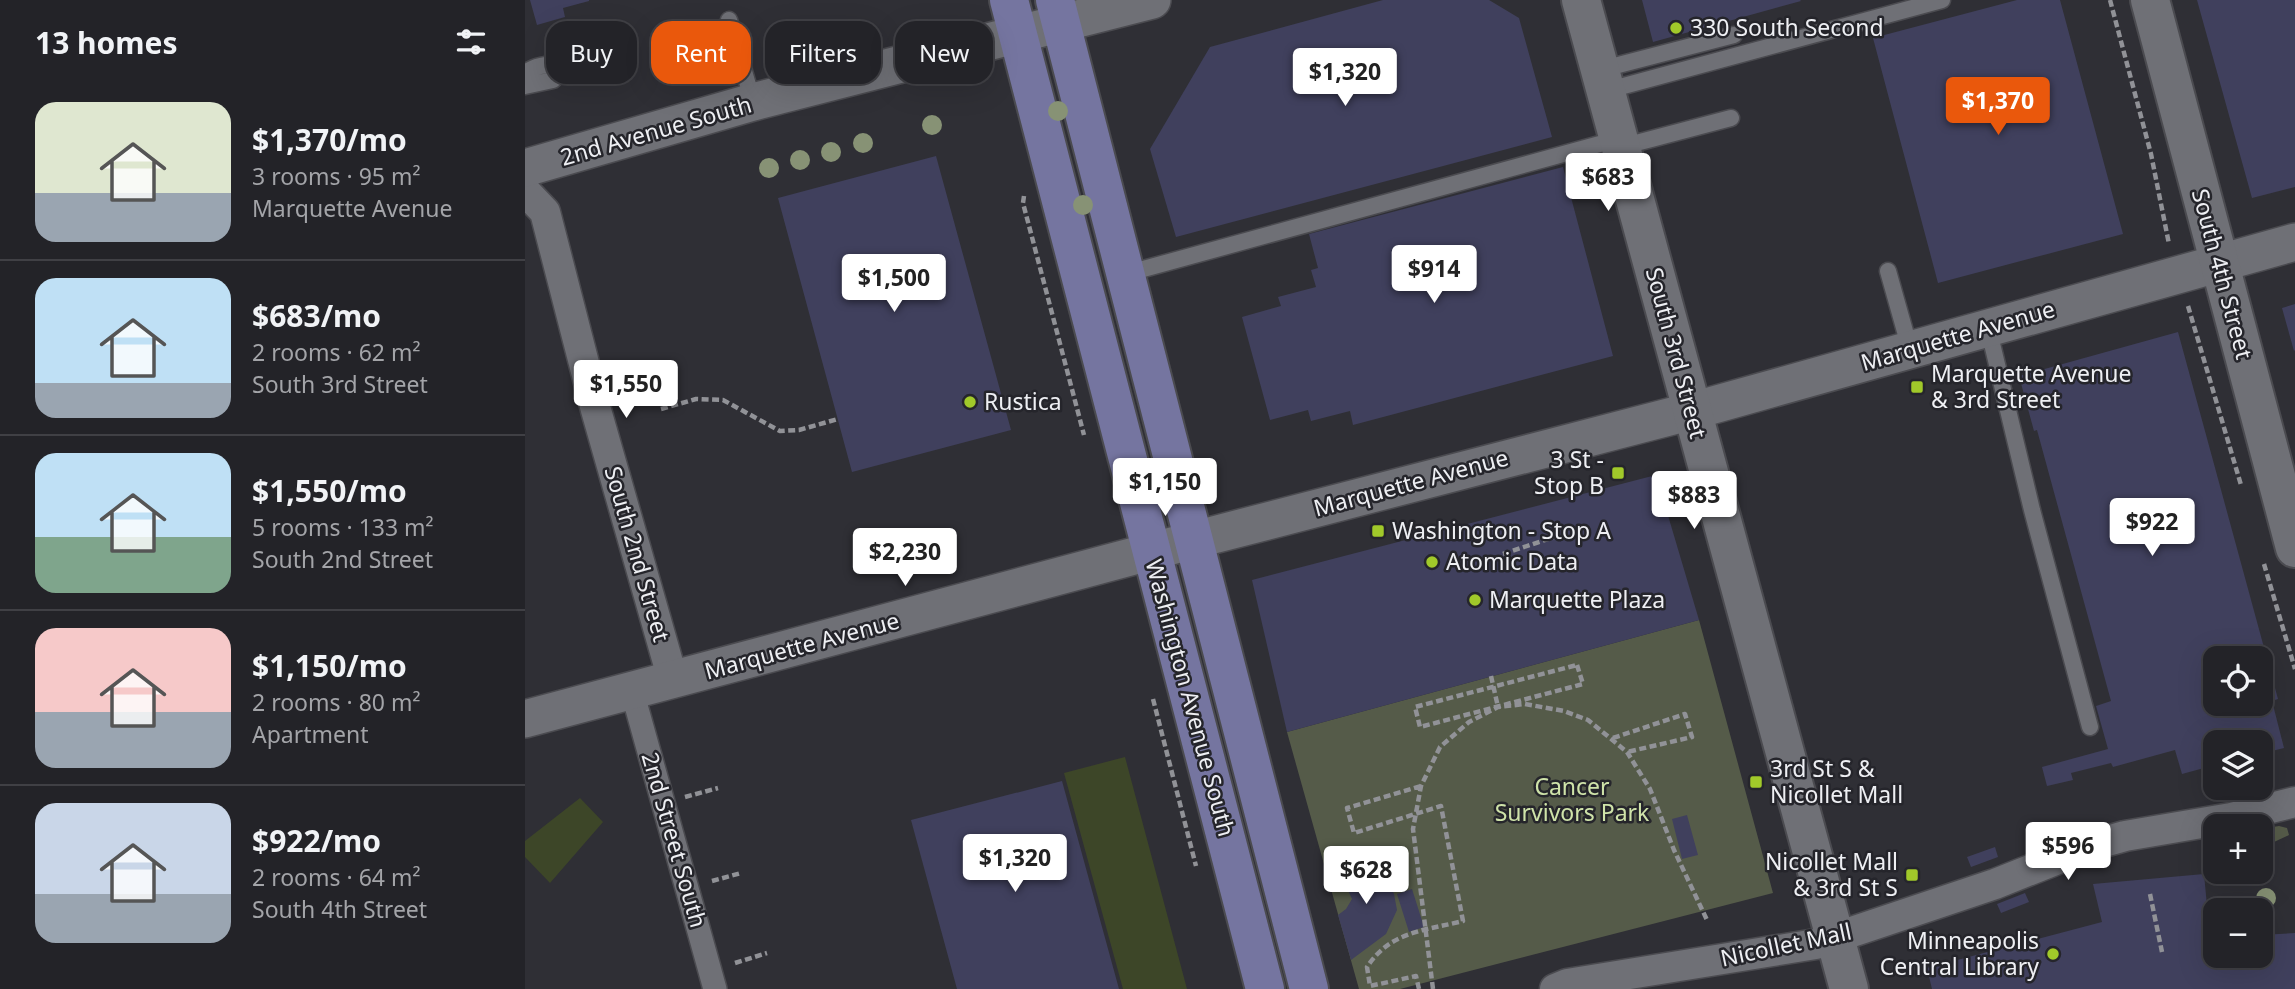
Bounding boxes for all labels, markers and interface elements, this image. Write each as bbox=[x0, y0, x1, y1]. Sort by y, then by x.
place label: 330 South Second bbox=[1690, 11, 1884, 43]
marker: 330 South Second bbox=[1668, 20, 1684, 36]
chip: Buy bbox=[546, 21, 637, 84]
chip: Rent bbox=[651, 21, 751, 84]
chip: Filters bbox=[765, 21, 881, 84]
chip: New bbox=[895, 21, 993, 84]
text: 13 homes bbox=[35, 22, 178, 63]
icon: filters bbox=[452, 23, 490, 61]
pin: $1,320 bbox=[1288, 48, 1402, 108]
text: $1,320 bbox=[1309, 55, 1381, 87]
pin: $1,370 bbox=[1941, 78, 2055, 137]
text: $1,370 bbox=[1962, 84, 2034, 116]
street label: 2nd Avenue South bbox=[556, 87, 755, 173]
text: $1,370/mo bbox=[252, 119, 407, 160]
icon: home bbox=[91, 130, 175, 214]
pin: $683 bbox=[1567, 154, 1649, 213]
text: 3 rooms · 95 m² bbox=[252, 160, 421, 192]
text: $683 bbox=[1582, 160, 1634, 192]
street label: South 4th Street bbox=[2185, 185, 2261, 362]
text: Marquette Avenue bbox=[252, 192, 452, 224]
pin: $914 bbox=[1393, 246, 1475, 305]
text: $914 bbox=[1408, 252, 1460, 284]
pin: $1,500 bbox=[837, 254, 951, 314]
text: $1,500 bbox=[858, 261, 930, 293]
street label: South 3rd Street bbox=[1639, 264, 1715, 442]
street label: Marquette Avenue bbox=[1857, 292, 2058, 378]
text: $683/mo bbox=[252, 295, 381, 336]
icon: home bbox=[91, 306, 175, 390]
text: 2 rooms · 62 m² bbox=[252, 336, 421, 368]
place label: Marquette Avenue & 3rd Street bbox=[1931, 357, 2131, 415]
pin: $1,550 bbox=[569, 360, 683, 420]
text: $1,550 bbox=[590, 367, 662, 399]
text: South 3rd Street bbox=[252, 368, 428, 400]
marker: Marquette Avenue & 3rd Street bbox=[1909, 379, 1925, 395]
place label: Rustica bbox=[984, 385, 1062, 417]
marker: Rustica bbox=[962, 394, 978, 410]
street label: Marquette Avenue bbox=[1310, 441, 1512, 523]
place label: 3 St - Stop B bbox=[1534, 443, 1604, 501]
pin: $1,150 bbox=[1108, 458, 1222, 518]
street label: South 2nd Street bbox=[598, 462, 678, 645]
text: $1,150 bbox=[1129, 465, 1201, 497]
marker: 3 St - Stop B bbox=[1610, 465, 1626, 481]
text: $1,550/mo bbox=[252, 470, 407, 511]
pin: $883 bbox=[1653, 472, 1735, 531]
text: $883 bbox=[1668, 478, 1720, 510]
icon: home bbox=[91, 481, 175, 565]
pin: $922 bbox=[2111, 498, 2193, 558]
text: $922 bbox=[2126, 505, 2178, 537]
text: 5 rooms · 133 m² bbox=[252, 511, 434, 543]
place label: Washington - Stop A bbox=[1392, 514, 1611, 546]
marker: Washington - Stop A bbox=[1370, 523, 1386, 539]
pin: $2,230 bbox=[848, 528, 962, 588]
text: $2,230 bbox=[869, 535, 941, 567]
text: South 2nd Street bbox=[252, 543, 433, 575]
place label: Atomic Data bbox=[1446, 545, 1578, 577]
marker: Atomic Data bbox=[1424, 554, 1440, 570]
street label: Washington Avenue South bbox=[1139, 556, 1243, 840]
place label: Marquette Plaza bbox=[1489, 583, 1665, 615]
marker: Marquette Plaza bbox=[1467, 592, 1483, 608]
street label: Marquette Avenue bbox=[701, 604, 903, 686]
text: $1,150/mo bbox=[252, 645, 407, 686]
map controls bbox=[2203, 646, 2273, 968]
button: locate bbox=[2203, 646, 2273, 716]
icon: home bbox=[91, 656, 175, 740]
text: 2 rooms · 80 m² bbox=[252, 686, 421, 718]
text: Apartment bbox=[252, 718, 369, 750]
button: layers bbox=[2203, 730, 2273, 800]
street label: 2nd Street South bbox=[635, 748, 715, 931]
place label: 3rd St S & Nicollet Mall bbox=[1770, 752, 1903, 810]
park label: Cancer Survivors Park bbox=[1495, 770, 1650, 828]
marker: 3rd St S & Nicollet Mall bbox=[1748, 774, 1764, 790]
button: + bbox=[2203, 814, 2273, 884]
text: $922/mo bbox=[252, 820, 381, 861]
pin: $596 bbox=[2027, 822, 2109, 882]
text: $596 bbox=[2042, 829, 2094, 861]
icon: home bbox=[91, 831, 175, 915]
pin: $1,320 bbox=[958, 834, 1072, 894]
text: $1,320 bbox=[979, 841, 1051, 873]
place label: Nicollet Mall & 3rd St S bbox=[1765, 845, 1898, 903]
pin: $628 bbox=[1325, 846, 1407, 906]
text: $628 bbox=[1340, 853, 1392, 885]
text: 2 rooms · 64 m² bbox=[252, 861, 421, 893]
marker: Nicollet Mall & 3rd St S bbox=[1904, 867, 1920, 883]
text: South 4th Street bbox=[252, 893, 427, 925]
button: − bbox=[2203, 898, 2273, 968]
street label: Nicollet Mall bbox=[1717, 915, 1854, 974]
place label: Minneapolis Central Library bbox=[1880, 924, 2039, 982]
marker: Minneapolis Central Library bbox=[2045, 946, 2061, 962]

